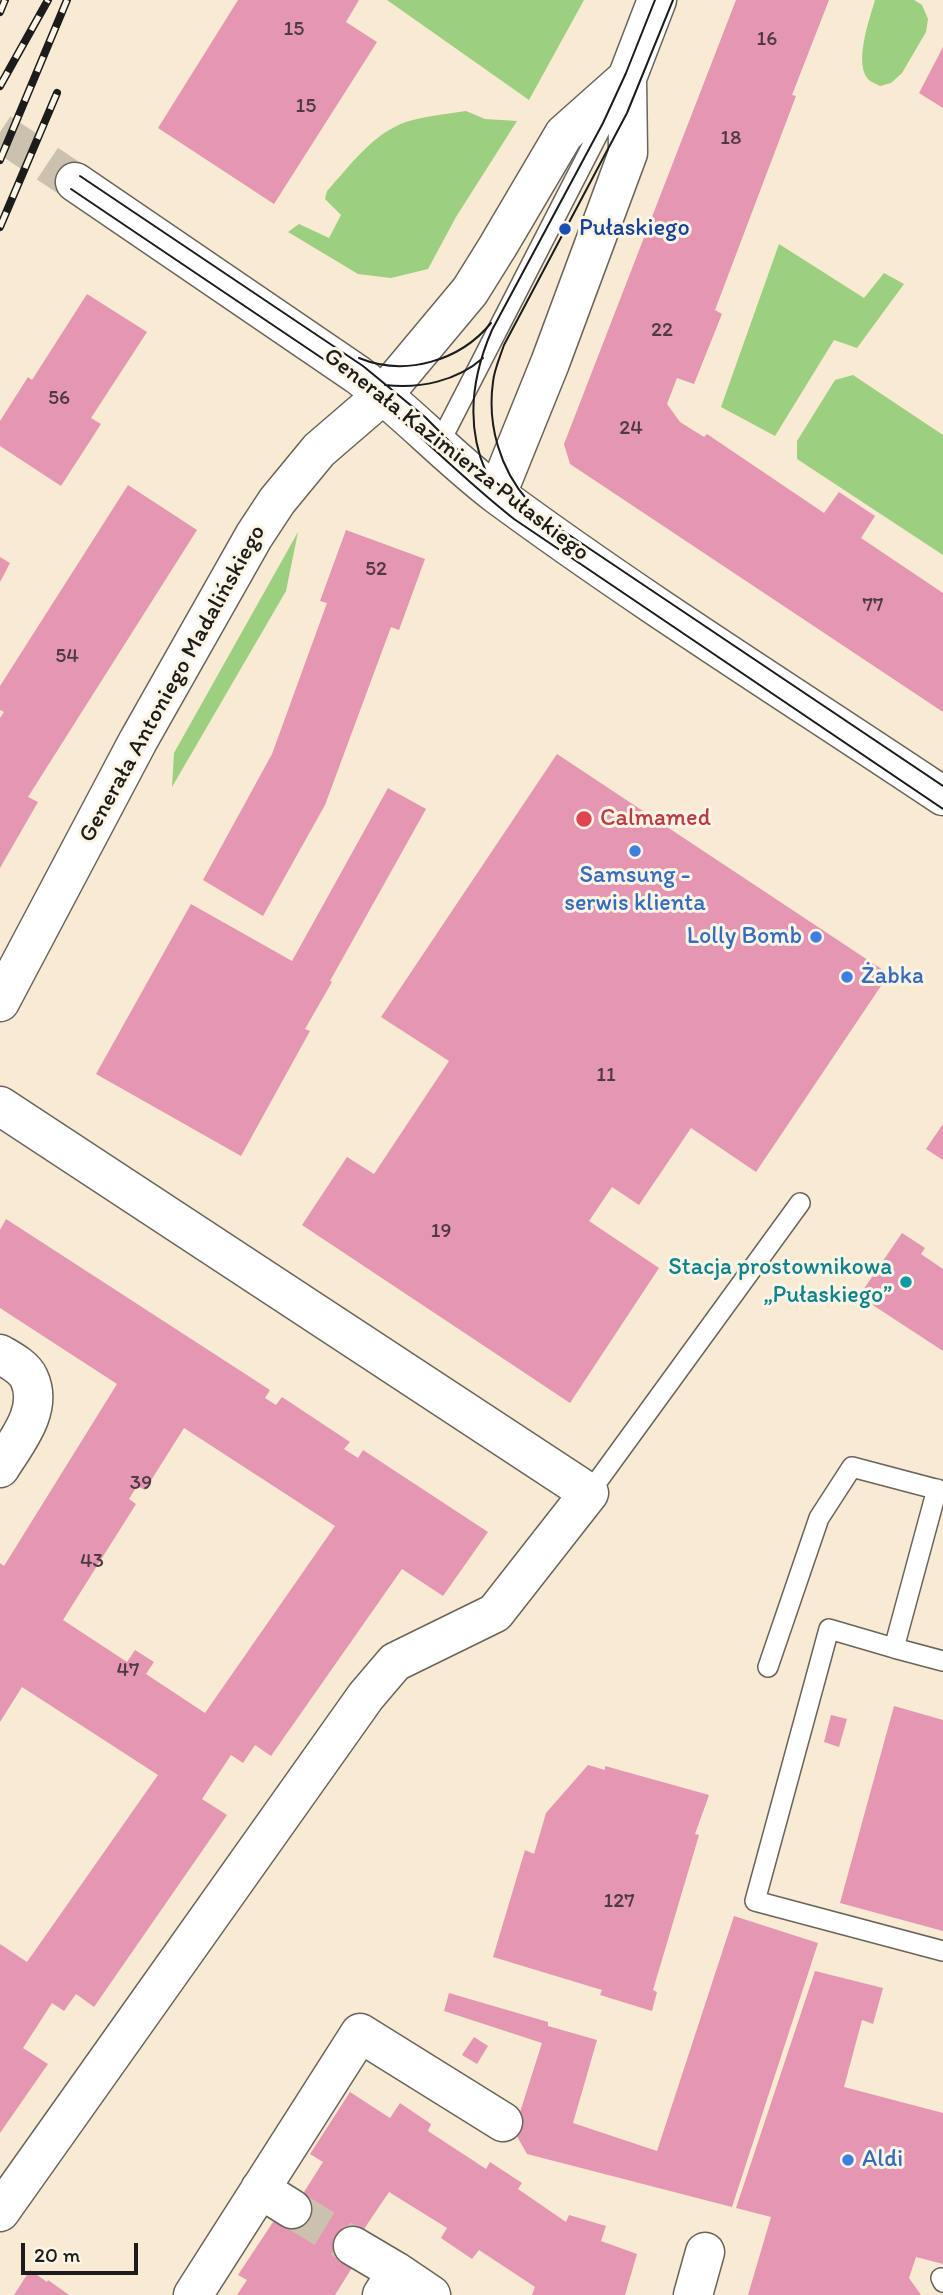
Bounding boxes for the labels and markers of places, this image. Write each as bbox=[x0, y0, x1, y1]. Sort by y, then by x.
place label: Pułaskiego bbox=[579, 215, 690, 243]
marker: Pułaskiego bbox=[557, 221, 573, 237]
place label: Calmamed bbox=[600, 805, 711, 833]
marker: Calmamed bbox=[574, 809, 594, 829]
marker: Samsung - serwis klienta bbox=[627, 843, 643, 859]
place label: Samsung - serwis klienta bbox=[564, 862, 706, 918]
place label: Lolly Bomb bbox=[687, 923, 802, 951]
marker: Lolly Bomb bbox=[808, 929, 824, 945]
place label: Żabka bbox=[861, 963, 924, 991]
marker: Żabka bbox=[839, 969, 855, 985]
place label: Stacja prostownikowa „Pułaskiego” bbox=[668, 1254, 892, 1310]
marker: Stacja prostownikowa „Pułaskiego” bbox=[898, 1274, 914, 1290]
place label: Aldi bbox=[862, 2146, 903, 2174]
marker: Aldi bbox=[840, 2152, 856, 2168]

